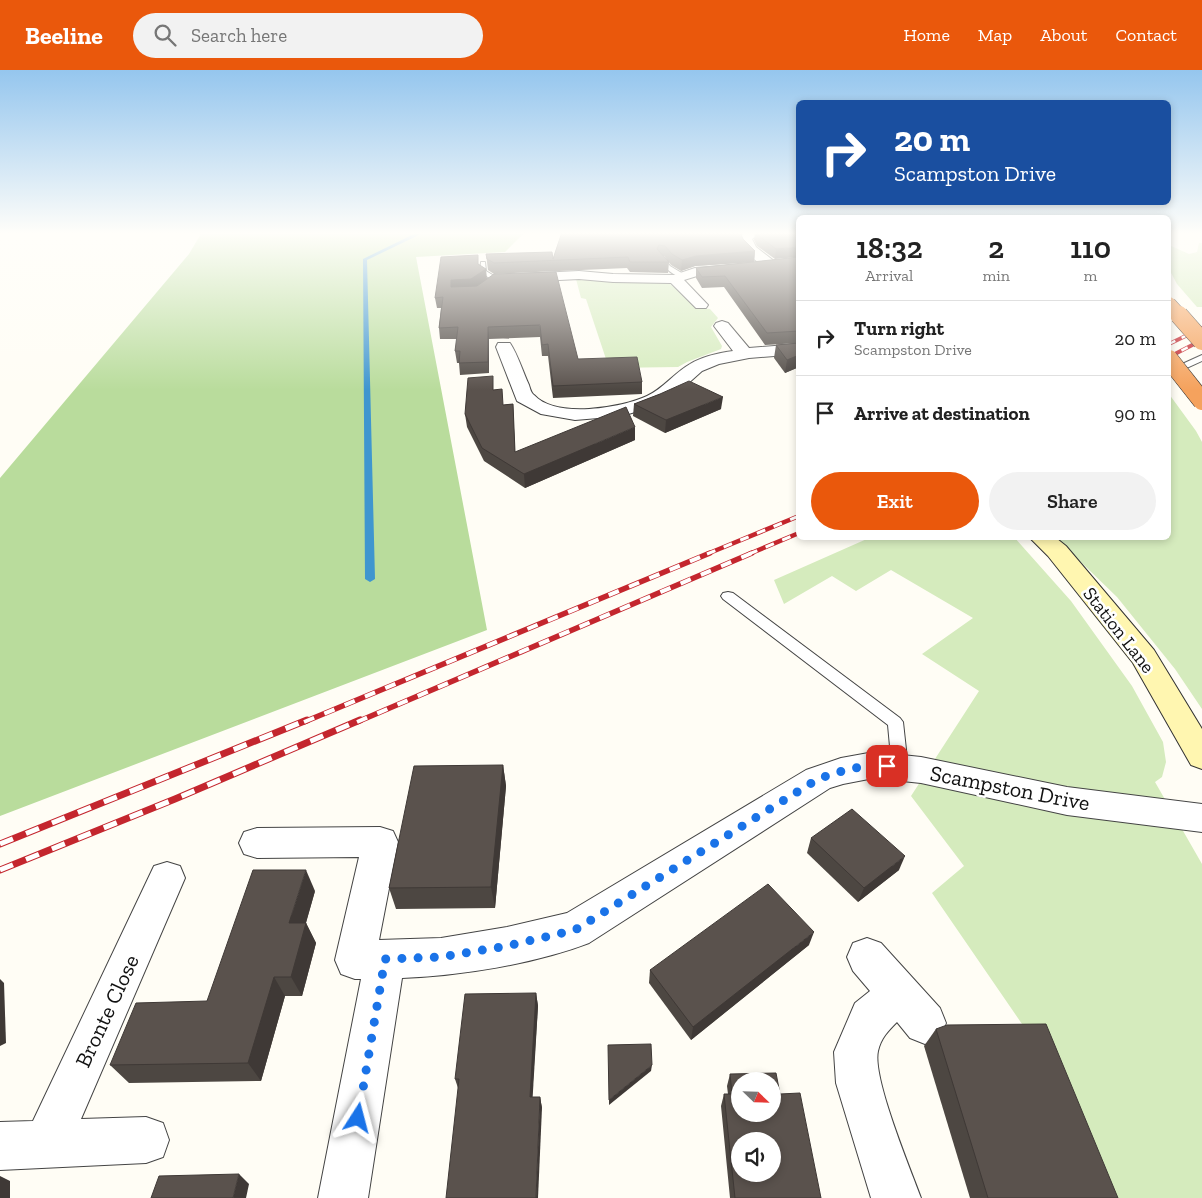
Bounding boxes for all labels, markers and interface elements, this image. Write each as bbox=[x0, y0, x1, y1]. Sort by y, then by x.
search box bbox=[133, 13, 483, 58]
text: Beeline bbox=[25, 21, 103, 50]
icon: search bbox=[151, 21, 179, 49]
text: Search here bbox=[191, 24, 287, 47]
text: Home bbox=[903, 24, 950, 46]
text: Map bbox=[978, 24, 1012, 46]
text: About bbox=[1040, 24, 1087, 46]
text: Contact bbox=[1115, 24, 1177, 46]
text: 20 m bbox=[894, 118, 970, 160]
icon: right bbox=[811, 120, 876, 185]
text: Scampston Drive bbox=[894, 160, 1056, 187]
text: 18:32 bbox=[856, 230, 923, 266]
text: 2 bbox=[988, 230, 1004, 266]
text: 110 bbox=[1070, 230, 1111, 266]
text: Arrival bbox=[865, 266, 913, 285]
text: min bbox=[983, 266, 1010, 285]
text: m bbox=[1084, 266, 1097, 285]
text: Turn right bbox=[854, 317, 944, 340]
icon: right bbox=[811, 324, 839, 352]
text: 20 m bbox=[1115, 327, 1156, 350]
text: Scampston Drive bbox=[854, 340, 972, 359]
icon: arrive bbox=[811, 399, 839, 427]
text: Arrive at destination bbox=[854, 402, 1030, 425]
text: 90 m bbox=[1114, 402, 1156, 425]
button: Exit bbox=[811, 472, 979, 530]
button: Share bbox=[989, 472, 1156, 530]
street label: Station Lane bbox=[1078, 582, 1160, 678]
pin bbox=[866, 745, 908, 787]
icon: arrive bbox=[873, 752, 901, 780]
street label: Scampston Drive bbox=[928, 759, 1092, 817]
street label: Bronte Close bbox=[69, 950, 145, 1072]
north arrow bbox=[731, 1072, 781, 1122]
map controls bbox=[731, 1072, 781, 1182]
position arrow bbox=[331, 1091, 383, 1143]
button: sound bbox=[731, 1132, 781, 1182]

